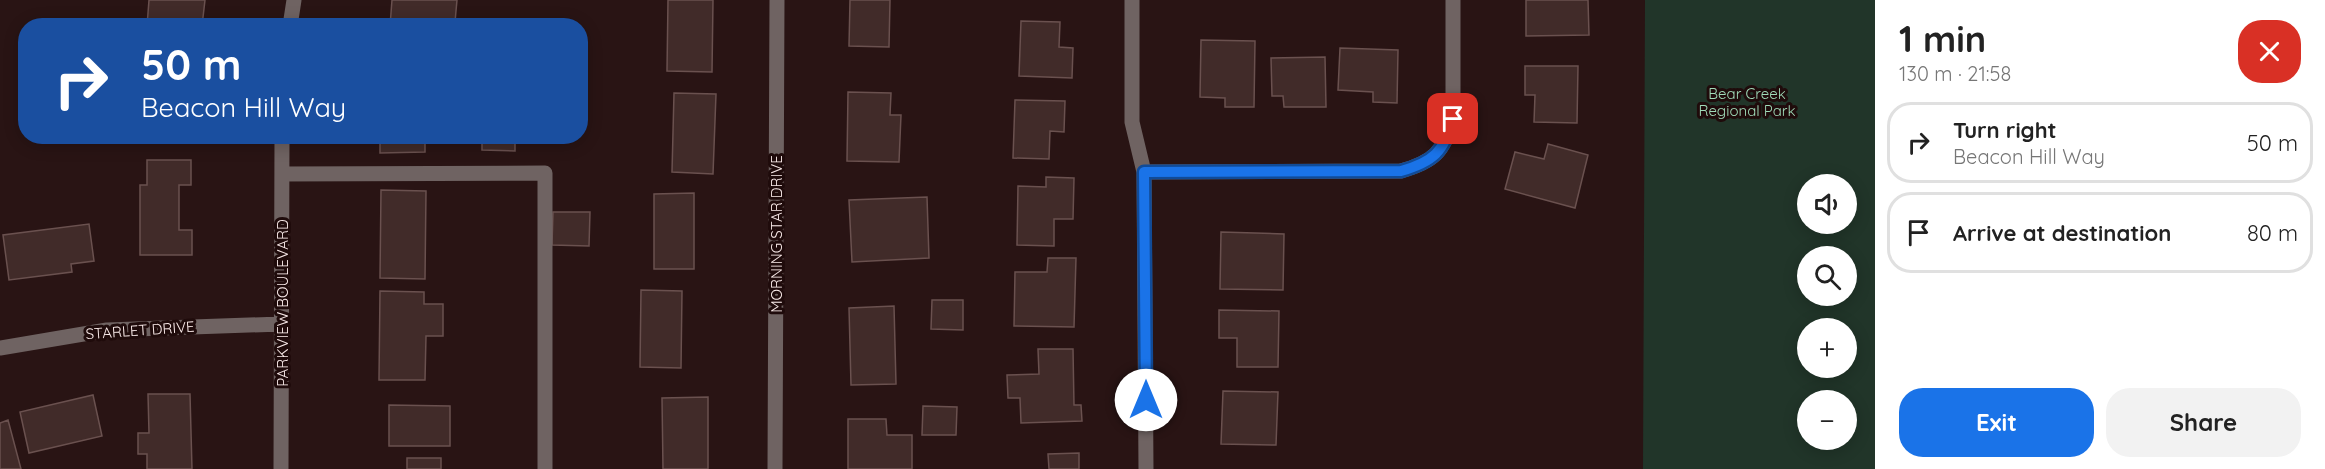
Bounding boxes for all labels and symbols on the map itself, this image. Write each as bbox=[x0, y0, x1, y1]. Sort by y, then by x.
park label: Bear Creek Regional Park bbox=[1698, 84, 1796, 120]
pin bbox=[1427, 93, 1478, 144]
street label: MORNING STAR DRIVE bbox=[767, 155, 786, 313]
street label: PARKVIEW BOULEVARD bbox=[273, 219, 292, 387]
street label: STARLET DRIVE bbox=[85, 317, 195, 343]
position arrow bbox=[1114, 368, 1178, 432]

